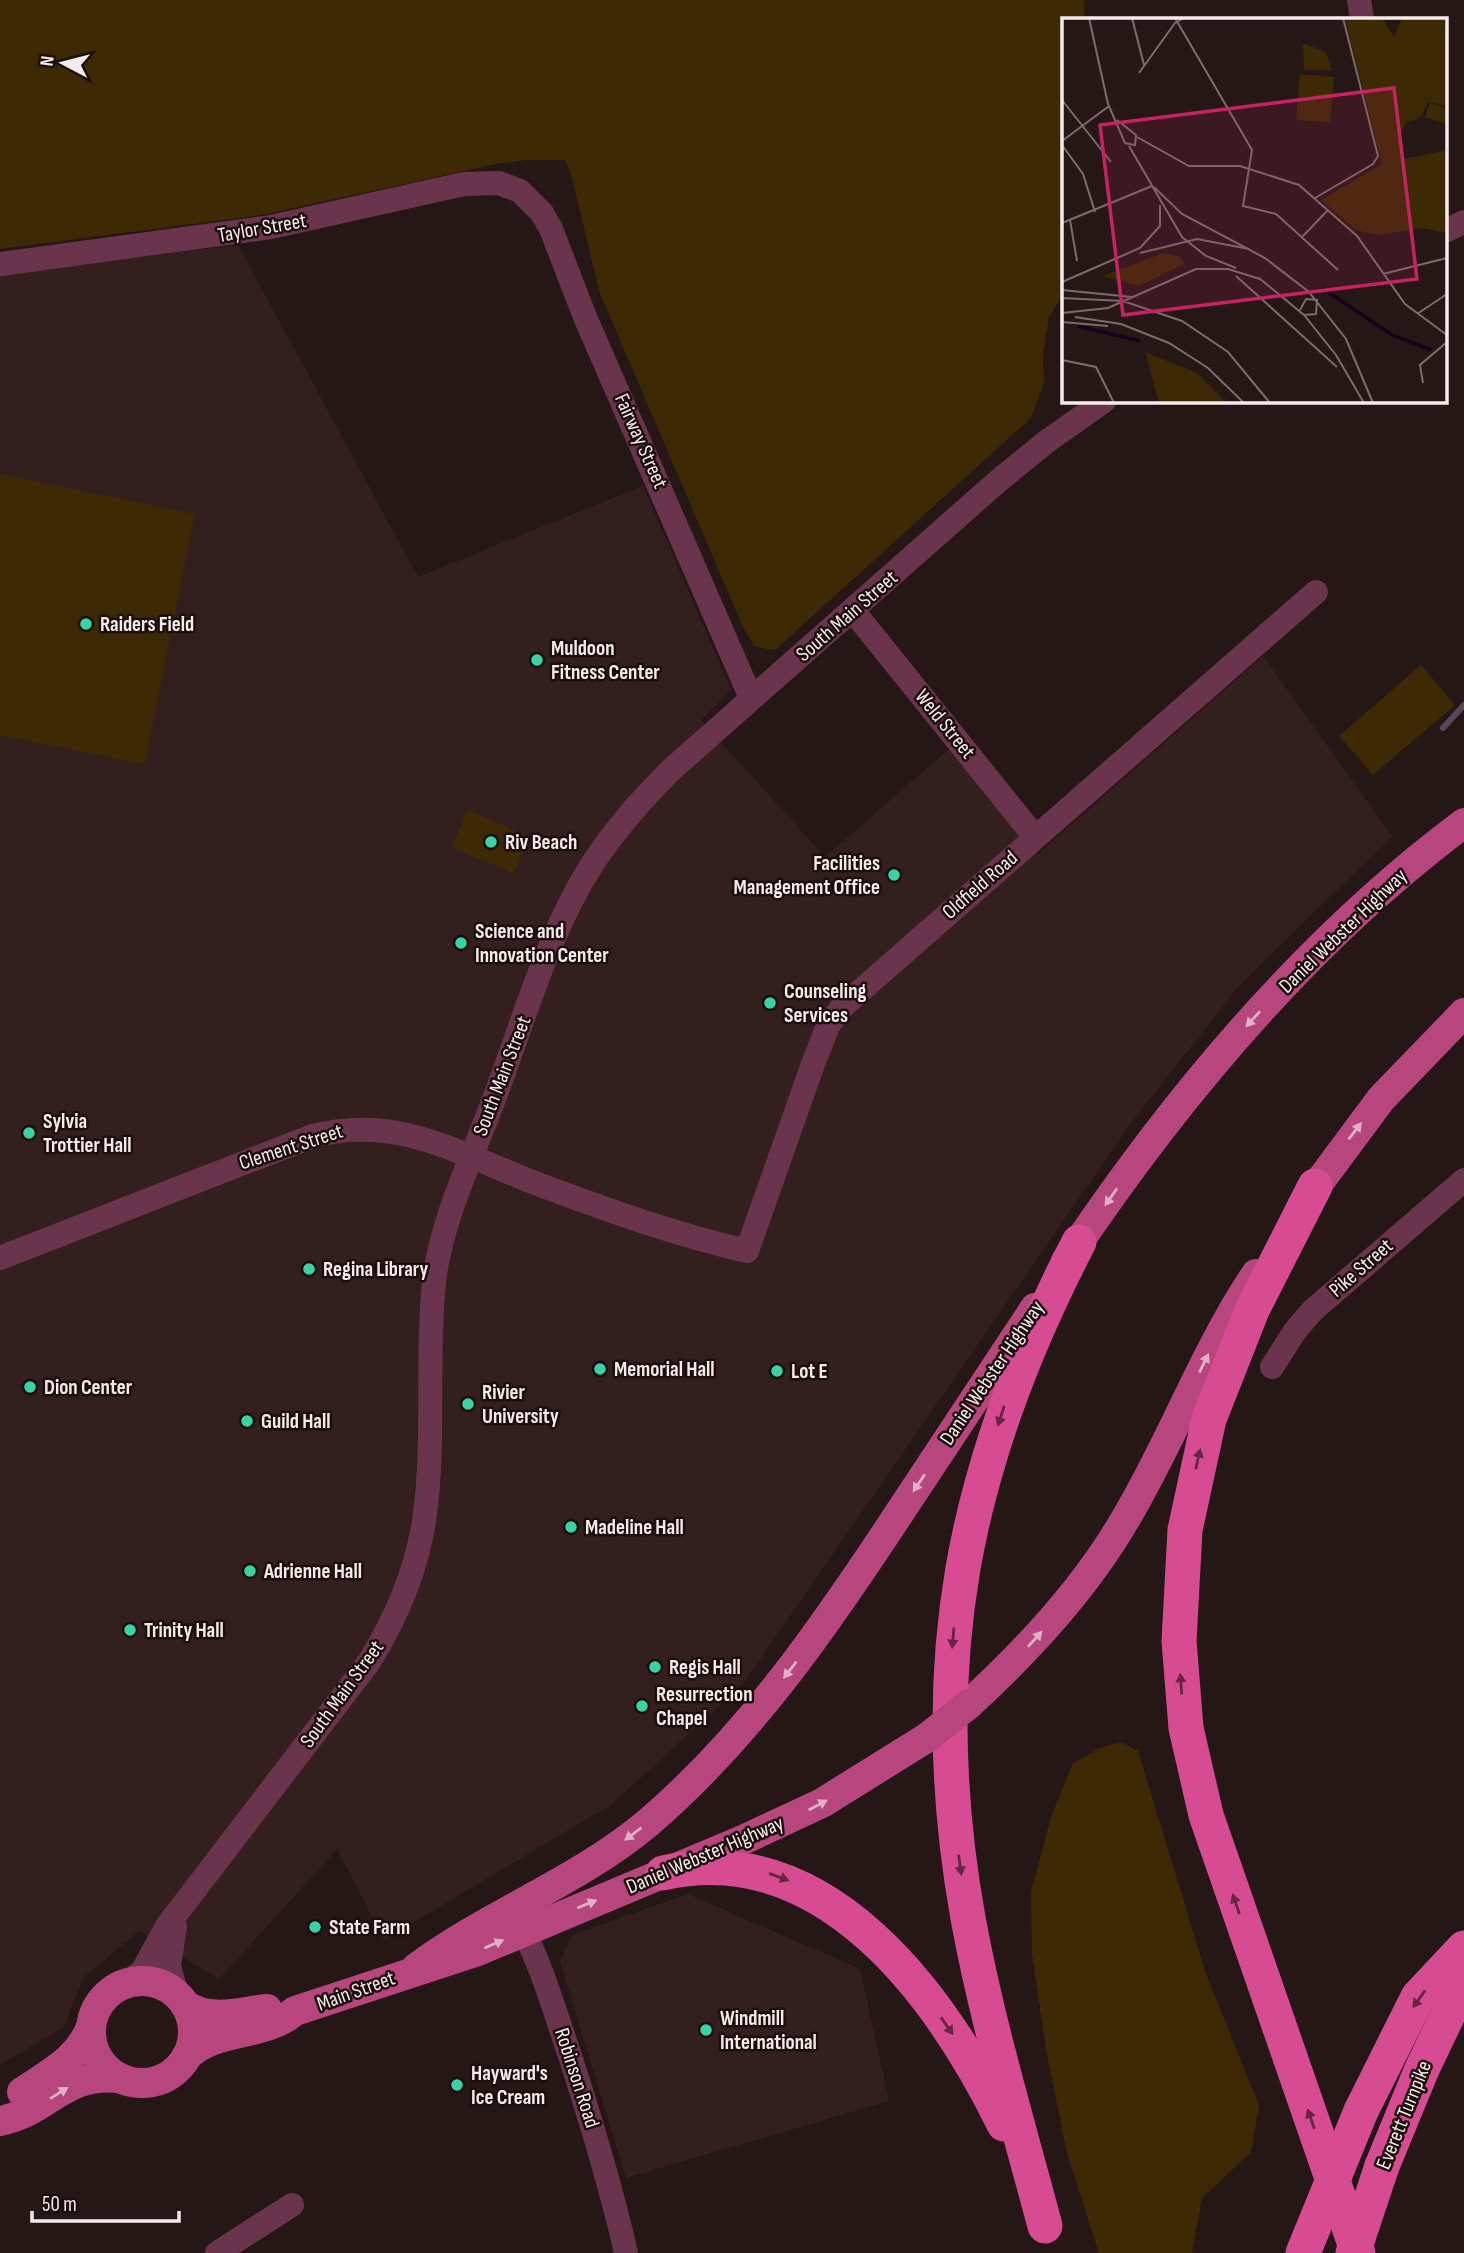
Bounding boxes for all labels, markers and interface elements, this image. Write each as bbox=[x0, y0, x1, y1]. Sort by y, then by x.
inset map bbox=[1062, 18, 1446, 402]
north arrow bbox=[28, 28, 98, 98]
text: N bbox=[36, 55, 60, 68]
street label: Taylor Street bbox=[216, 208, 308, 248]
street label: Fairway Street bbox=[609, 390, 673, 492]
street label: South Main Street bbox=[791, 565, 903, 667]
place label: Raiders Field bbox=[100, 612, 194, 637]
marker: Raiders Field bbox=[78, 616, 94, 632]
place label: Muldoon Fitness Center bbox=[551, 636, 660, 685]
marker: Muldoon Fitness Center bbox=[529, 652, 545, 668]
street label: Weld Street bbox=[909, 684, 981, 764]
place label: Riv Beach bbox=[505, 830, 577, 855]
marker: Riv Beach bbox=[483, 834, 499, 850]
street label: Oldfield Road bbox=[937, 846, 1023, 924]
place label: Facilities Management Office bbox=[734, 851, 880, 900]
street label: Daniel Webster Highway bbox=[1274, 864, 1412, 998]
marker: Facilities Management Office bbox=[886, 867, 902, 883]
place label: Science and Innovation Center bbox=[475, 919, 609, 968]
marker: Science and Innovation Center bbox=[453, 935, 469, 951]
place label: Counseling Services bbox=[784, 979, 866, 1028]
marker: Counseling Services bbox=[762, 995, 778, 1011]
one-way arrow bbox=[1246, 1011, 1261, 1028]
street label: South Main Street bbox=[468, 1013, 536, 1139]
place label: Sylvia Trottier Hall bbox=[43, 1109, 132, 1158]
street label: Clement Street bbox=[236, 1118, 346, 1176]
one-way arrow bbox=[1348, 1122, 1362, 1140]
marker: Sylvia Trottier Hall bbox=[21, 1125, 37, 1141]
one-way arrow bbox=[1104, 1188, 1118, 1206]
street label: Pike Street bbox=[1324, 1233, 1398, 1303]
place label: Regina Library bbox=[323, 1257, 428, 1282]
marker: Regina Library bbox=[301, 1261, 317, 1277]
street label: Daniel Webster Highway bbox=[935, 1296, 1049, 1450]
one-way arrow bbox=[1198, 1353, 1210, 1373]
place label: Memorial Hall bbox=[614, 1357, 715, 1382]
place label: Lot E bbox=[791, 1359, 828, 1384]
marker: Memorial Hall bbox=[592, 1361, 608, 1377]
marker: Lot E bbox=[769, 1363, 785, 1379]
place label: Dion Center bbox=[44, 1375, 133, 1400]
marker: Dion Center bbox=[22, 1379, 38, 1395]
place label: Rivier University bbox=[482, 1380, 559, 1429]
marker: Rivier University bbox=[460, 1396, 476, 1412]
one-way arrow bbox=[995, 1406, 1006, 1427]
place label: Guild Hall bbox=[261, 1409, 330, 1434]
marker: Guild Hall bbox=[239, 1413, 255, 1429]
one-way arrow bbox=[1193, 1447, 1204, 1469]
one-way arrow bbox=[913, 1473, 926, 1493]
place label: Madeline Hall bbox=[585, 1515, 684, 1540]
marker: Madeline Hall bbox=[563, 1519, 579, 1535]
place label: Adrienne Hall bbox=[263, 1559, 362, 1584]
marker: Adrienne Hall bbox=[242, 1563, 258, 1579]
place label: Trinity Hall bbox=[144, 1618, 224, 1643]
marker: Trinity Hall bbox=[122, 1622, 138, 1638]
one-way arrow bbox=[947, 1627, 958, 1649]
one-way arrow bbox=[1027, 1630, 1043, 1648]
street label: South Main Street bbox=[295, 1636, 389, 1752]
place label: Regis Hall bbox=[669, 1655, 741, 1680]
marker: Regis Hall bbox=[647, 1659, 663, 1675]
one-way arrow bbox=[784, 1661, 798, 1679]
one-way arrow bbox=[1175, 1673, 1186, 1695]
place label: Resurrection Chapel bbox=[656, 1682, 752, 1731]
marker: Resurrection Chapel bbox=[634, 1698, 650, 1714]
one-way arrow bbox=[809, 1799, 829, 1811]
street label: Daniel Webster Highway bbox=[623, 1811, 787, 1899]
one-way arrow bbox=[625, 1826, 643, 1841]
one-way arrow bbox=[955, 1854, 966, 1876]
one-way arrow bbox=[768, 1872, 789, 1883]
one-way arrow bbox=[1230, 1894, 1241, 1915]
one-way arrow bbox=[577, 1898, 597, 1910]
place label: State Farm bbox=[329, 1915, 410, 1940]
marker: State Farm bbox=[307, 1919, 323, 1935]
one-way arrow bbox=[484, 1938, 504, 1950]
street label: Main Street bbox=[314, 1965, 398, 2017]
one-way arrow bbox=[1412, 1990, 1426, 2008]
place label: Windmill International bbox=[720, 2006, 817, 2055]
one-way arrow bbox=[940, 2017, 954, 2035]
marker: Windmill International bbox=[698, 2022, 714, 2038]
street label: Robinson Road bbox=[549, 2025, 605, 2131]
street label: Everett Turnpike bbox=[1371, 2057, 1437, 2173]
place label: Hayward's Ice Cream bbox=[471, 2061, 548, 2110]
marker: Hayward's Ice Cream bbox=[449, 2077, 465, 2093]
one-way arrow bbox=[49, 2086, 68, 2099]
one-way arrow bbox=[1305, 2109, 1316, 2130]
scale bar bbox=[32, 2180, 178, 2224]
text: 50 m bbox=[42, 2192, 77, 2217]

